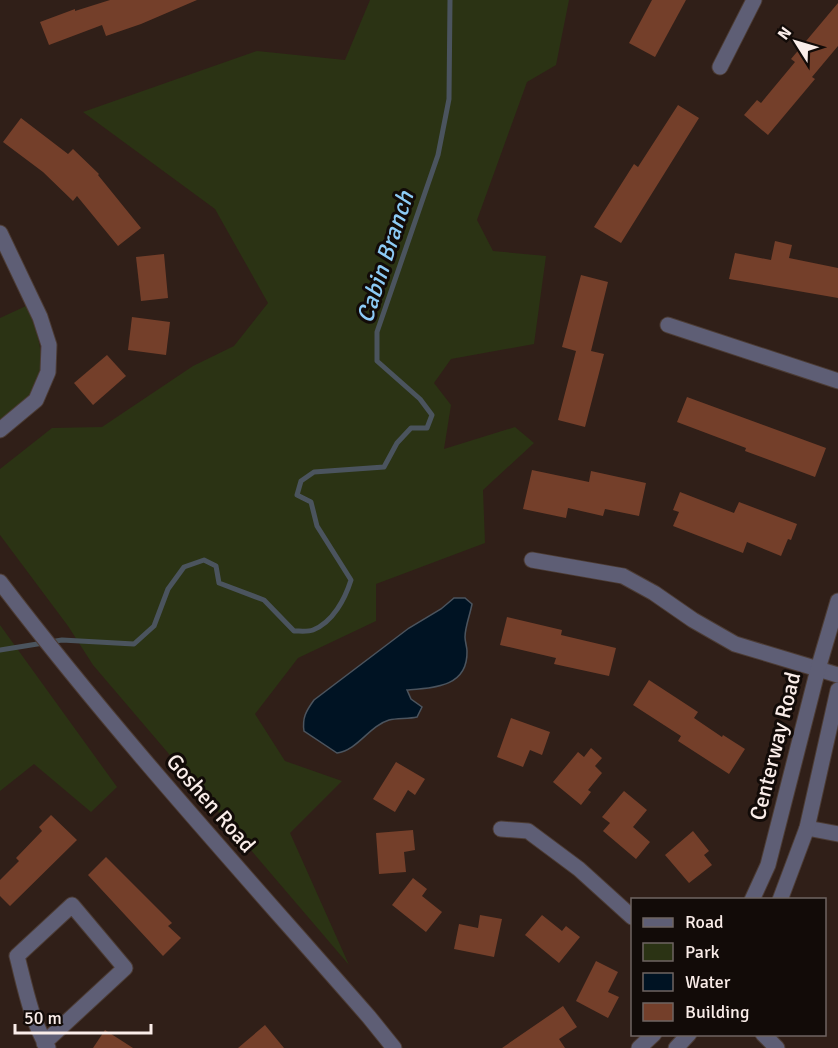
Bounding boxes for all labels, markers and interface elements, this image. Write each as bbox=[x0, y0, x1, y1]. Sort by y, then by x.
north arrow bbox=[766, 12, 826, 72]
text: N bbox=[773, 23, 796, 44]
water label: Cabin Branch bbox=[350, 187, 421, 327]
street label: Centerway Road bbox=[744, 669, 806, 823]
street label: Goshen Road bbox=[161, 748, 261, 858]
legend bbox=[631, 898, 826, 1036]
text: Road bbox=[685, 911, 724, 933]
text: Park bbox=[685, 941, 720, 963]
text: Water bbox=[685, 971, 731, 993]
scale bar bbox=[15, 997, 152, 1035]
text: Building bbox=[685, 1001, 749, 1023]
text: 50 m bbox=[24, 1007, 62, 1029]

